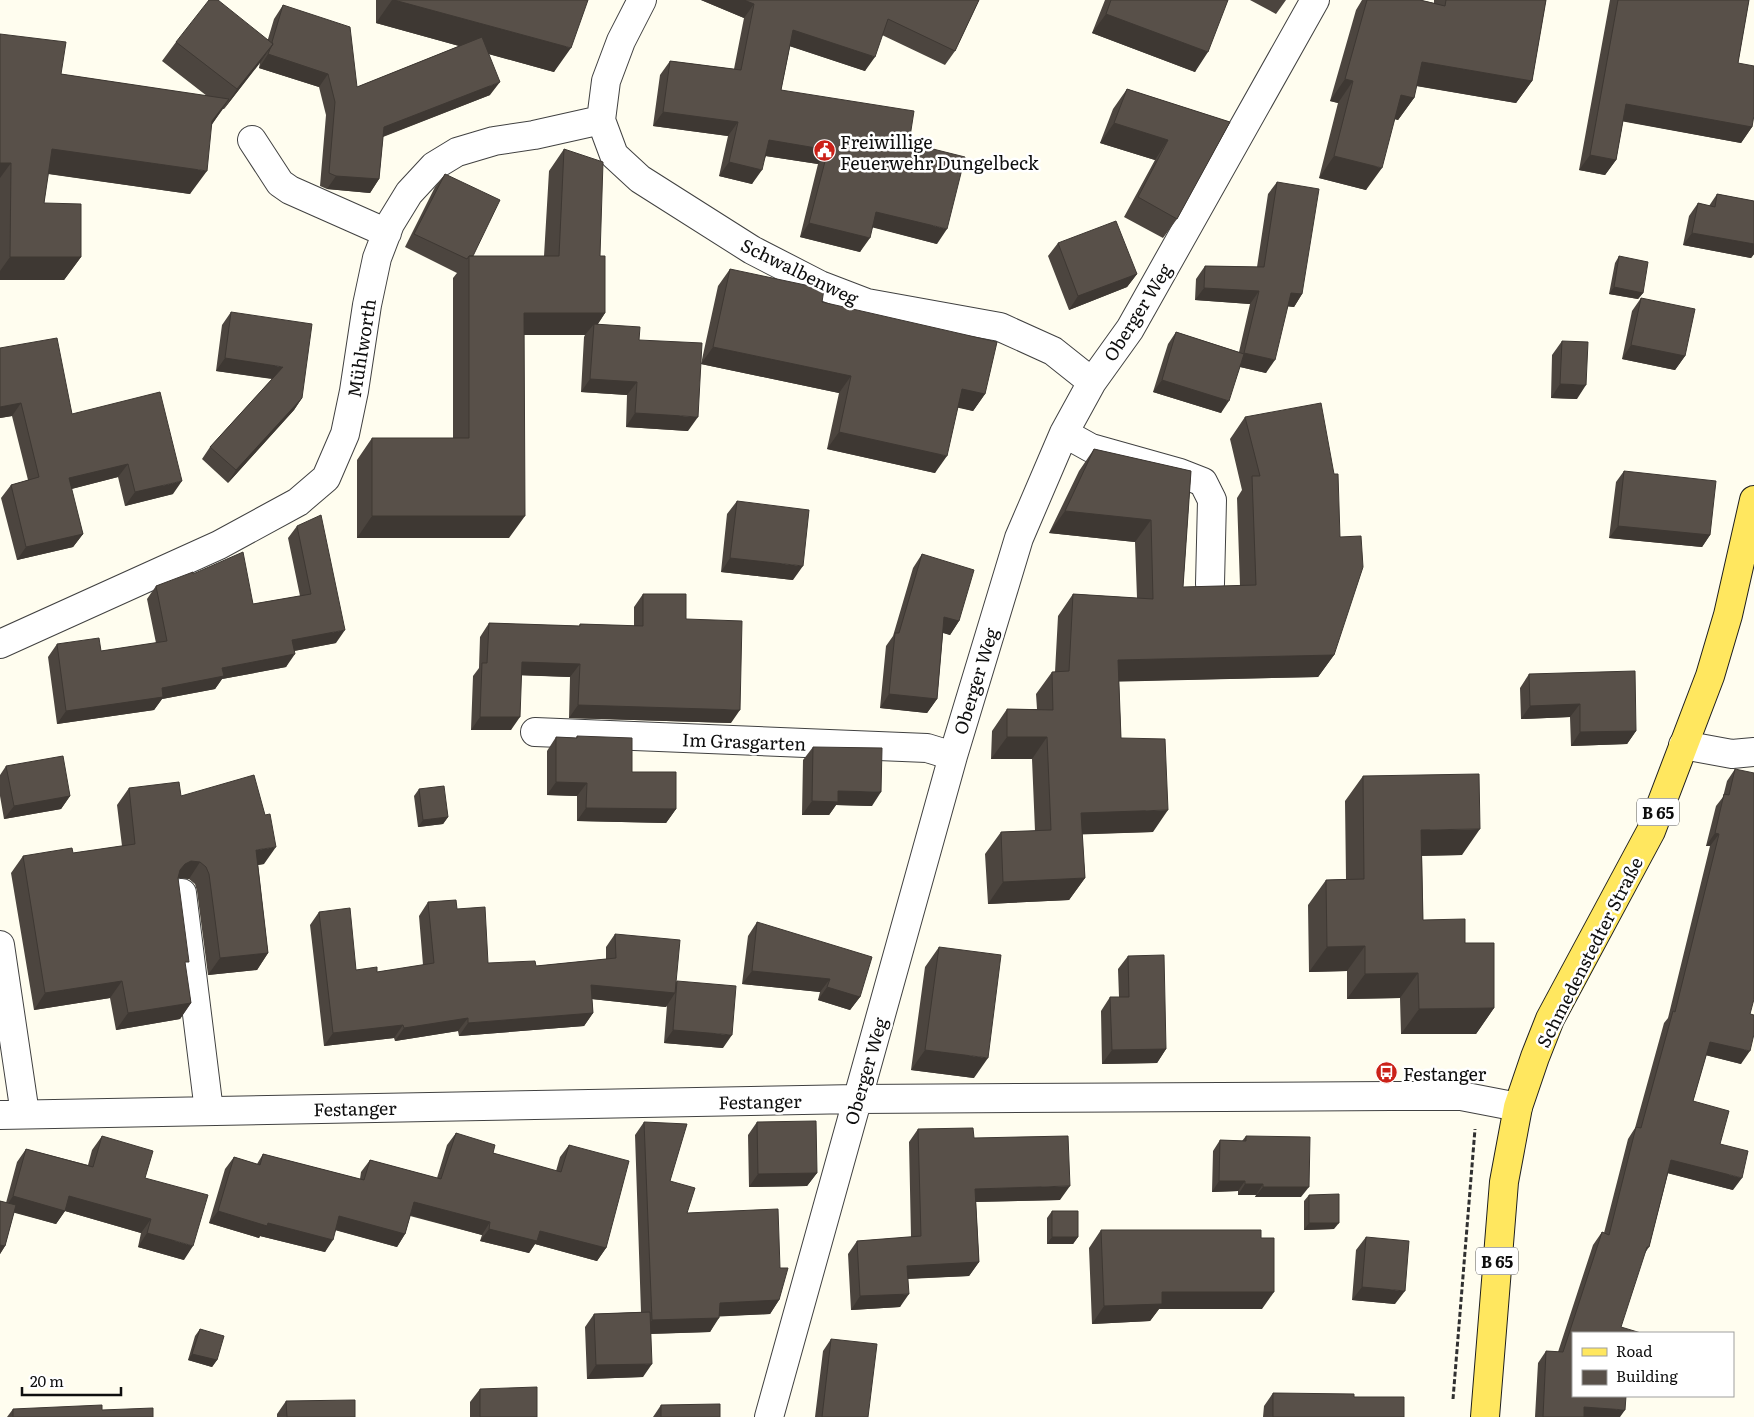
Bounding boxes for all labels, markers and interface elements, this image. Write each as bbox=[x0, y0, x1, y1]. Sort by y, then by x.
place label: Freiwillige Feuerwehr Dungelbeck bbox=[840, 128, 1040, 176]
public building icon: Freiwillige Feuerwehr Dungelbeck bbox=[812, 139, 836, 163]
street label: Schwalbenweg bbox=[737, 231, 864, 312]
street label: Oberger Weg bbox=[1096, 257, 1178, 366]
street label: Mühlworth bbox=[340, 297, 382, 399]
street label: Oberger Weg bbox=[946, 623, 1004, 738]
street label: Im Grasgarten bbox=[681, 725, 807, 757]
road number: B 65 bbox=[1637, 799, 1679, 826]
street label: Schmedenstedter Straße bbox=[1529, 852, 1649, 1052]
street label: Oberger Weg bbox=[837, 1013, 893, 1128]
place label: Festanger bbox=[1403, 1060, 1487, 1087]
bus stop icon: Festanger bbox=[1375, 1061, 1399, 1085]
street label: Festanger bbox=[718, 1087, 802, 1115]
street label: Festanger bbox=[313, 1094, 397, 1122]
road number: B 65 bbox=[1476, 1248, 1518, 1274]
legend bbox=[1572, 1332, 1734, 1397]
text: Road bbox=[1616, 1339, 1652, 1362]
scale bar bbox=[22, 1364, 121, 1396]
text: Building bbox=[1616, 1364, 1678, 1387]
text: 20 m bbox=[30, 1369, 64, 1392]

